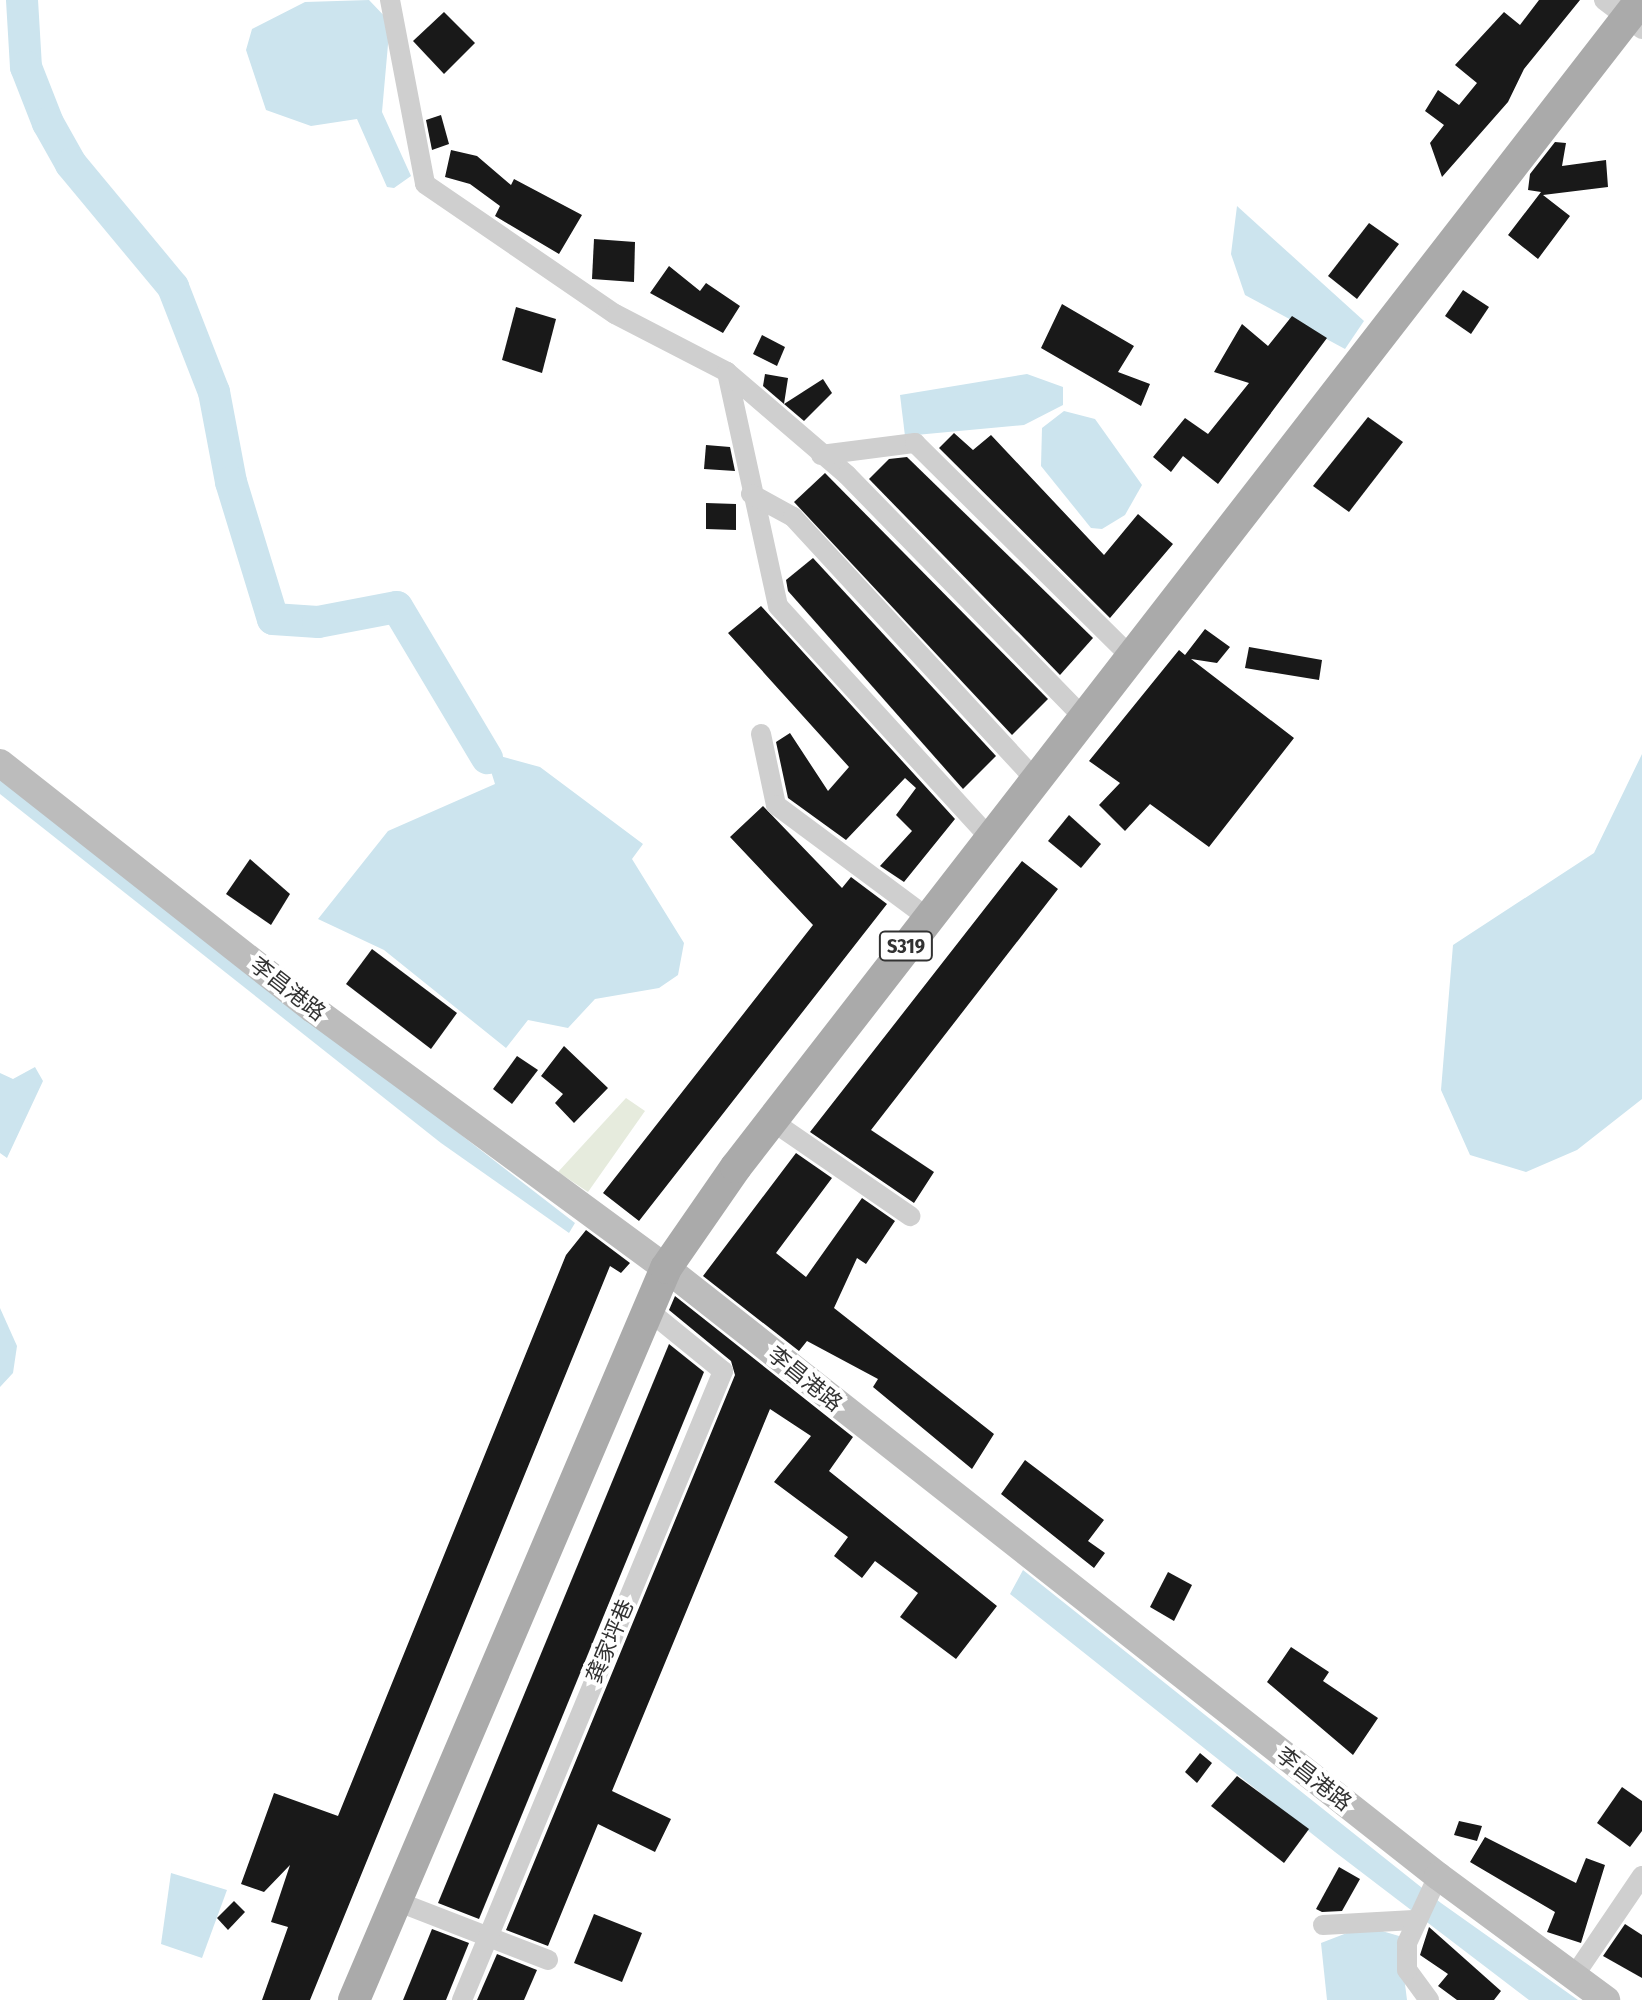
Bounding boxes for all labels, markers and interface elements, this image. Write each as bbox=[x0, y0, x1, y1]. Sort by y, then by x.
road number: S319 bbox=[878, 930, 934, 962]
street label: 李昌港路 bbox=[245, 952, 331, 1026]
street label: 李昌港路 bbox=[762, 1341, 848, 1417]
street label: 龚家坪巷 bbox=[581, 1595, 639, 1687]
street label: 李昌港路 bbox=[1271, 1742, 1357, 1816]

